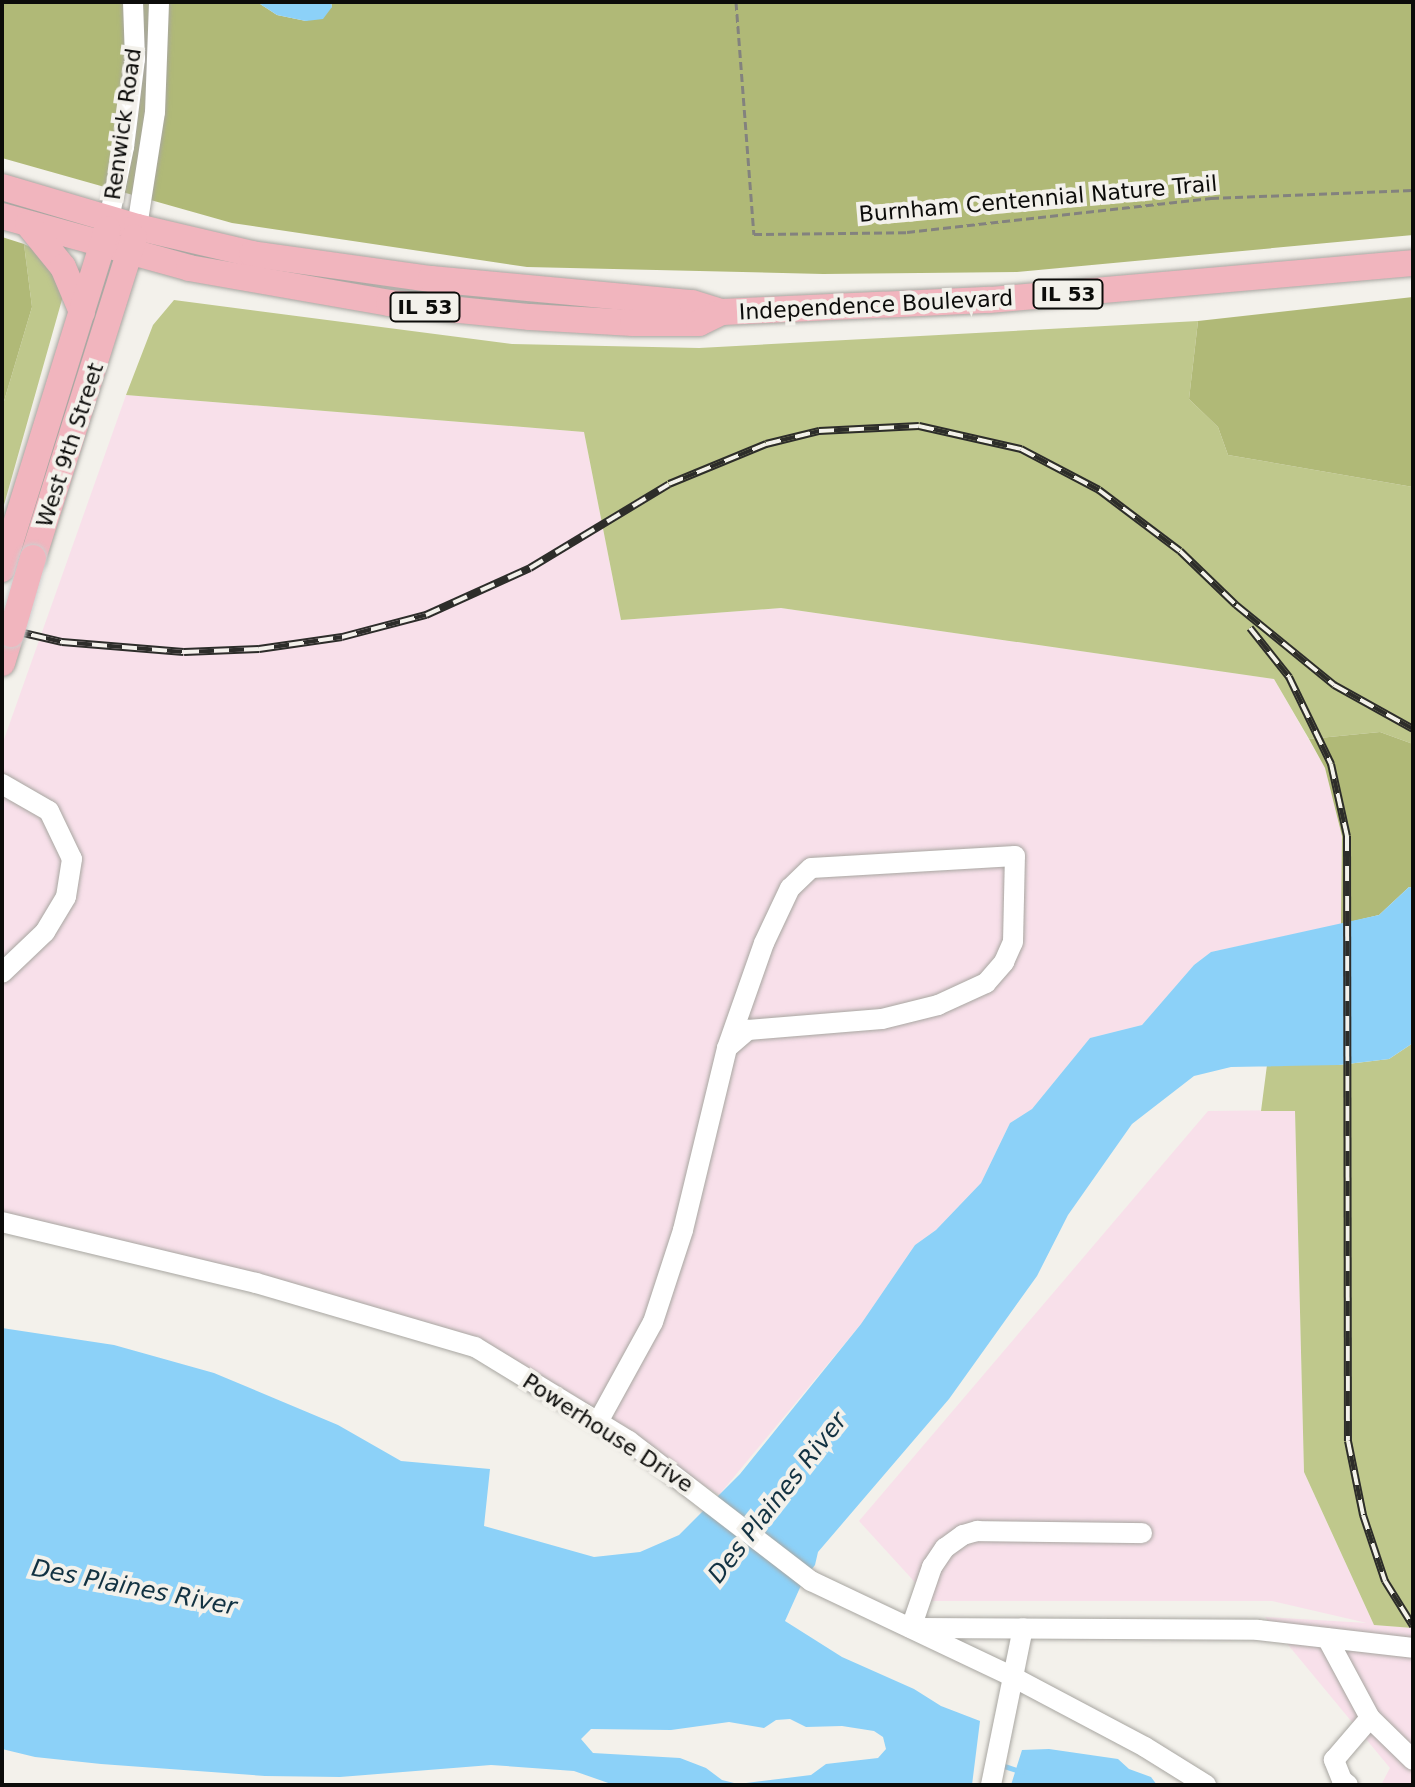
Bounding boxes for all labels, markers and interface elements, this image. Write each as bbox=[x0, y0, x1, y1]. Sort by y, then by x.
street label: Renwick Road bbox=[99, 46, 147, 202]
street label: Burnham Centennial Nature Trail bbox=[858, 170, 1218, 228]
road number: IL 53 bbox=[1032, 278, 1104, 310]
street label: Independence Boulevard bbox=[738, 285, 1014, 325]
road number: IL 53 bbox=[389, 291, 461, 323]
street label: West 9th Street bbox=[31, 359, 109, 531]
street label: Powerhouse Drive bbox=[518, 1368, 698, 1498]
water label: Des Plaines River bbox=[703, 1407, 853, 1589]
water label: Des Plaines River bbox=[29, 1554, 239, 1622]

